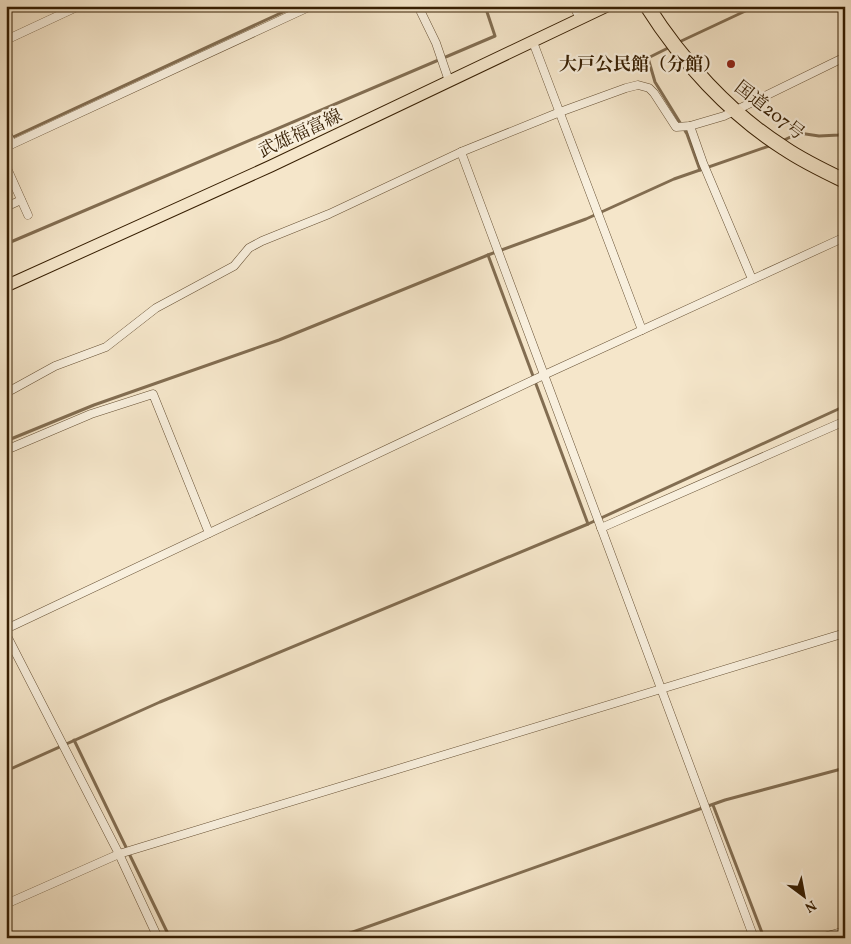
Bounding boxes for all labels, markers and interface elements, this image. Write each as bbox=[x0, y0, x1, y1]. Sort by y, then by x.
place label: 大戸公民館（分館） bbox=[559, 53, 721, 78]
marker: 大戸公民館（分館） bbox=[725, 58, 737, 70]
street label: 国道207号 bbox=[729, 76, 809, 147]
street label: 武雄福富線 bbox=[255, 104, 347, 165]
north arrow bbox=[778, 872, 828, 922]
text: N bbox=[801, 895, 819, 917]

